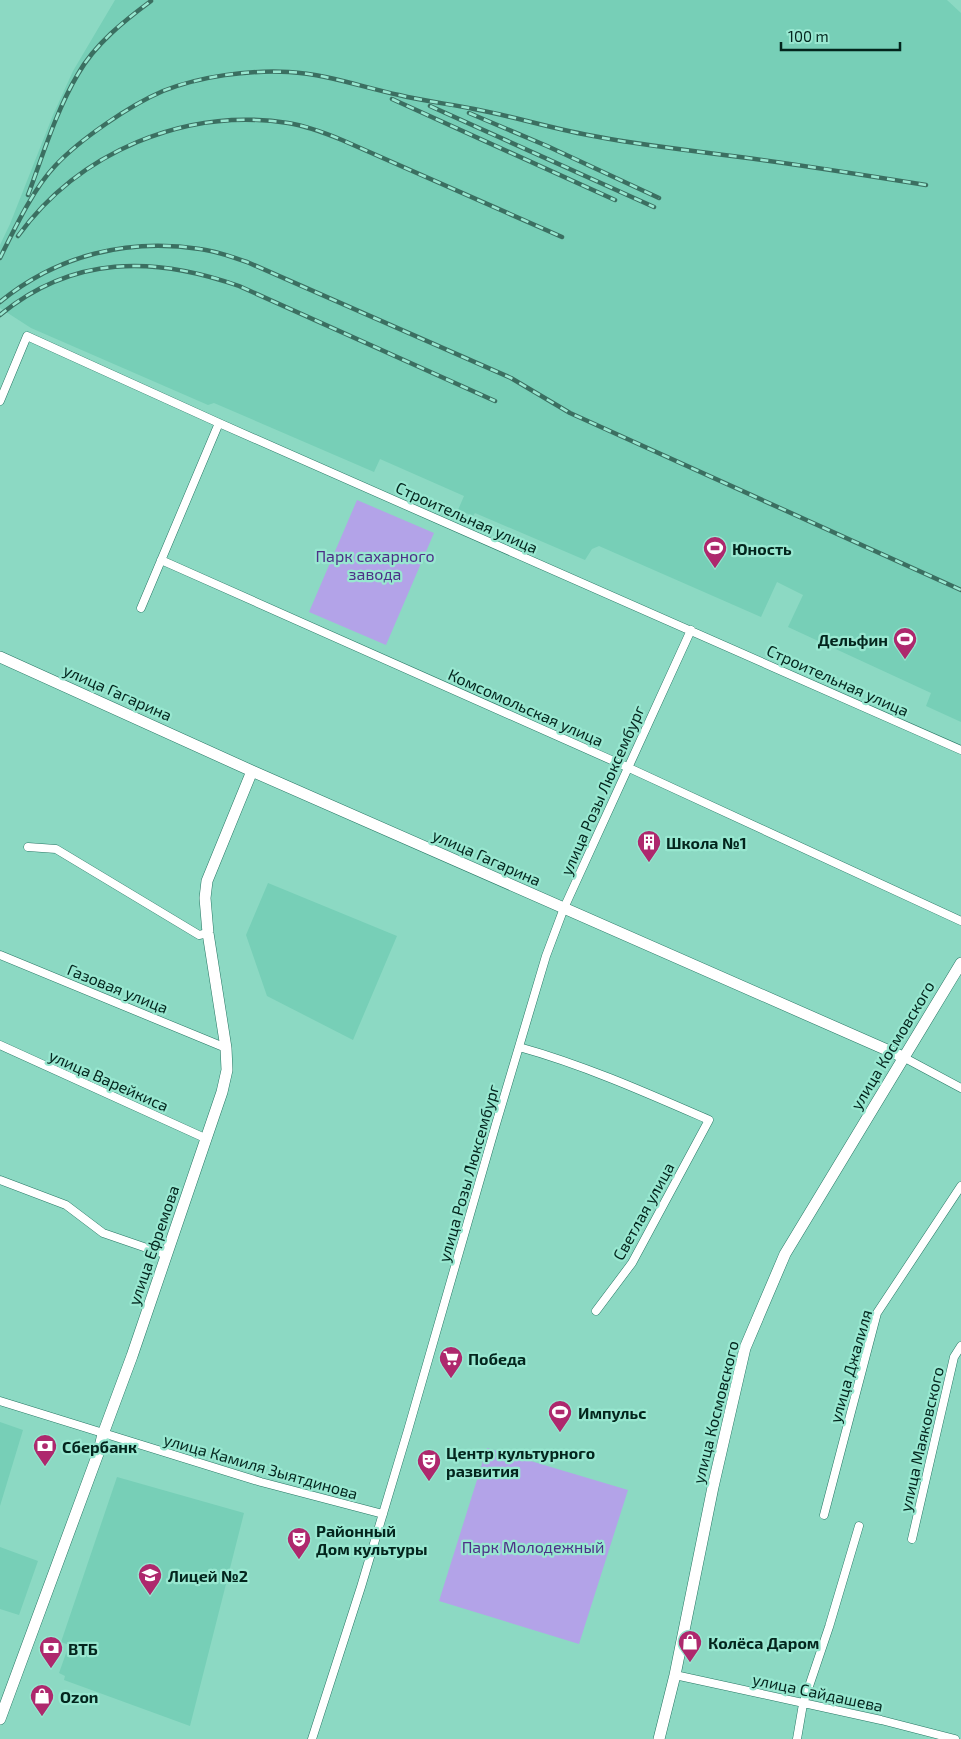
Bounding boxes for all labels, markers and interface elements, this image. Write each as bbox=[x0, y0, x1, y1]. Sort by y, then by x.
scale bar bbox=[781, 20, 900, 52]
text: 100 m bbox=[788, 27, 829, 45]
street label: Строительная улица bbox=[393, 477, 541, 558]
sports icon: Юность bbox=[702, 535, 728, 569]
place label: Юность bbox=[732, 539, 792, 558]
park label: Парк сахарного завода bbox=[315, 546, 435, 583]
sports icon: Дельфин bbox=[892, 626, 918, 660]
place label: Дельфин bbox=[818, 630, 888, 649]
street label: Строительная улица bbox=[764, 640, 912, 721]
street label: улица Гагарина bbox=[60, 660, 175, 725]
street label: Комсомольская улица bbox=[445, 664, 607, 751]
street label: улица Розы Люксембург bbox=[556, 702, 649, 878]
street label: улица Гагарина bbox=[429, 825, 544, 890]
building icon: Школа №1 bbox=[636, 829, 662, 863]
place label: Школа №1 bbox=[666, 833, 747, 852]
street label: Газовая улица bbox=[64, 959, 171, 1018]
street label: улица Космовского bbox=[846, 977, 939, 1113]
street label: улица Варейкиса bbox=[46, 1045, 172, 1116]
street label: улица Розы Люксембург bbox=[434, 1081, 504, 1264]
street label: Светлая улица bbox=[608, 1159, 679, 1264]
street label: улица Ефремова bbox=[124, 1183, 183, 1308]
street label: улица Джалиля bbox=[825, 1307, 876, 1425]
street label: улица Космовского bbox=[688, 1339, 743, 1486]
supermarket icon: Победа bbox=[438, 1345, 464, 1379]
place label: Победа bbox=[468, 1349, 526, 1368]
street label: улица Маяковского bbox=[895, 1365, 948, 1514]
sports icon: Импульс bbox=[547, 1399, 573, 1433]
place label: Импульс bbox=[578, 1403, 646, 1422]
street label: улица Камиля Зыятдинова bbox=[161, 1429, 360, 1504]
bank icon: Сбербанк bbox=[32, 1433, 58, 1467]
place label: Сбербанк bbox=[62, 1437, 137, 1456]
place label: Центр культурного развития bbox=[446, 1443, 595, 1480]
theatre icon: Центр культурного развития bbox=[416, 1448, 442, 1482]
place label: Районный Дом культуры bbox=[316, 1521, 427, 1558]
theatre icon: Районный Дом культуры bbox=[286, 1526, 312, 1560]
park label: Парк Молодежный bbox=[462, 1537, 604, 1556]
school or university icon: Лицей №2 bbox=[137, 1562, 163, 1596]
place label: Лицей №2 bbox=[168, 1566, 248, 1585]
shop icon: Колёса Даром bbox=[677, 1629, 703, 1663]
place label: Колёса Даром bbox=[708, 1633, 819, 1652]
bank icon: ВТБ bbox=[38, 1635, 64, 1669]
place label: ВТБ bbox=[68, 1639, 98, 1658]
street label: улица Сайдашева bbox=[751, 1669, 885, 1716]
shop icon: Ozon bbox=[29, 1683, 55, 1717]
place label: Ozon bbox=[60, 1687, 98, 1706]

